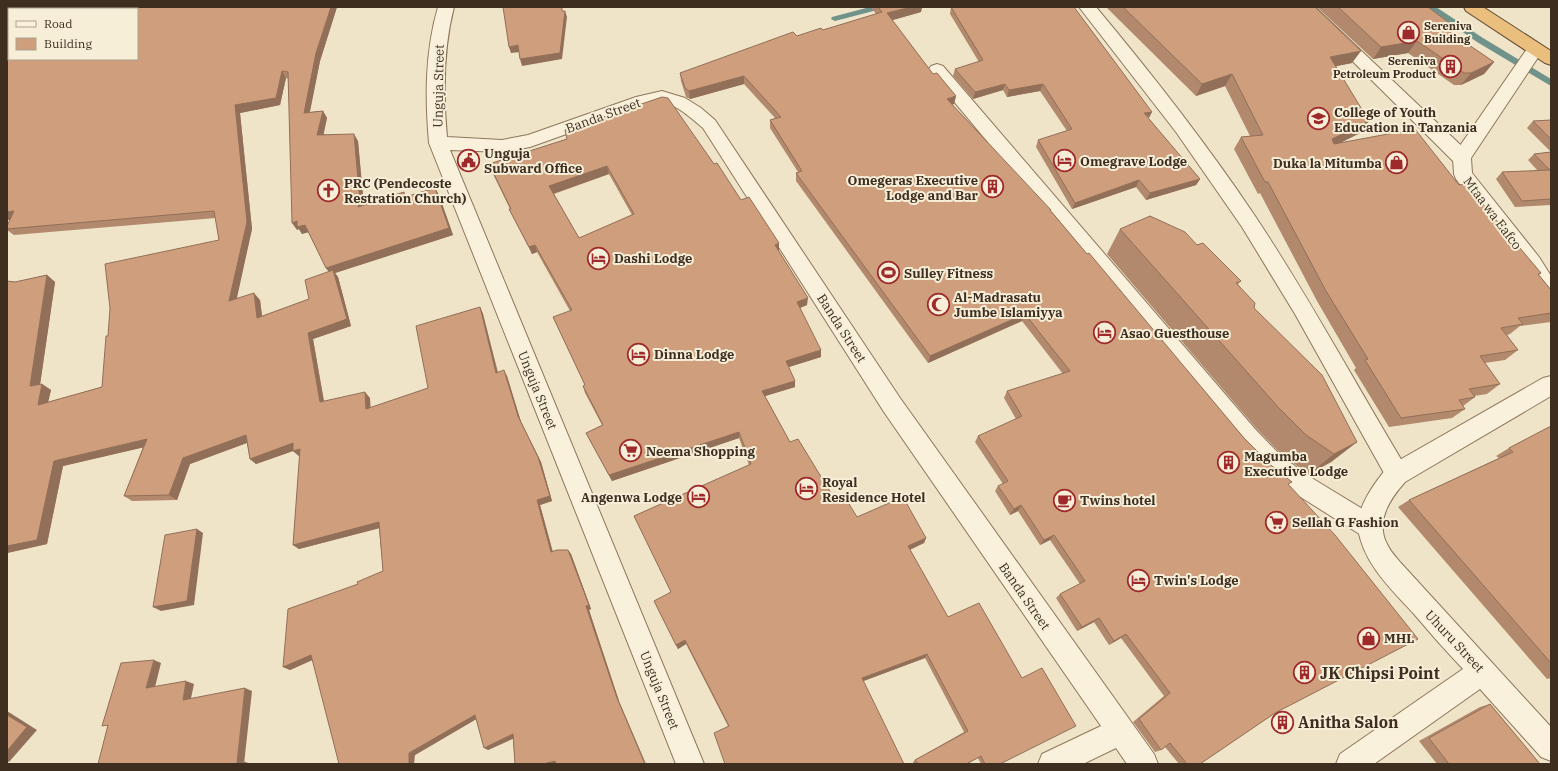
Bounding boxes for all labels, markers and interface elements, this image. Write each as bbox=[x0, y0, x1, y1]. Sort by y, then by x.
legend bbox=[8, 8, 138, 60]
text: Road bbox=[44, 16, 73, 31]
shop icon: Sereniva Building bbox=[1395, 19, 1421, 45]
place label: Sereniva Building bbox=[1424, 19, 1472, 46]
text: Building bbox=[44, 36, 92, 51]
street label: Unguja Street bbox=[429, 44, 448, 128]
place label: Sereniva Petroleum Product bbox=[1333, 54, 1436, 81]
building icon: Sereniva Petroleum Product bbox=[1438, 54, 1464, 80]
street label: Banda Street bbox=[563, 94, 643, 137]
place label: College of Youth Education in Tanzania bbox=[1334, 104, 1478, 136]
school or university icon: College of Youth Education in Tanzania bbox=[1305, 106, 1331, 132]
place label: Unguja Subward Office bbox=[484, 145, 582, 177]
public building icon: Unguja Subward Office bbox=[455, 147, 481, 173]
hotel icon: Omegrave Lodge bbox=[1052, 148, 1078, 174]
shop icon: Duka la Mitumba bbox=[1384, 150, 1410, 176]
place label: Omegrave Lodge bbox=[1080, 153, 1187, 170]
place label: Duka la Mitumba bbox=[1273, 155, 1383, 172]
place label: Omegeras Executive Lodge and Bar bbox=[848, 172, 979, 204]
street label: Mtaa wa Eafco bbox=[1460, 173, 1526, 253]
building icon: Omegeras Executive Lodge and Bar bbox=[980, 174, 1006, 200]
place label: PRC (Pendecoste Restration Church) bbox=[344, 175, 467, 207]
church icon: PRC (Pendecoste Restration Church) bbox=[316, 177, 342, 203]
hotel icon: Dashi Lodge bbox=[585, 245, 611, 271]
place label: Dashi Lodge bbox=[614, 250, 692, 267]
sports icon: Sulley Fitness bbox=[876, 260, 902, 286]
place label: Sulley Fitness bbox=[904, 265, 993, 282]
place label: Al-Madrasatu Jumbe Islamiyya bbox=[954, 289, 1063, 321]
street label: Banda Street bbox=[813, 291, 870, 366]
mosque icon: Al-Madrasatu Jumbe Islamiyya bbox=[925, 291, 951, 317]
hotel icon: Asao Guesthouse bbox=[1092, 320, 1118, 346]
place label: Asao Guesthouse bbox=[1120, 325, 1229, 342]
hotel icon: Dinna Lodge bbox=[626, 341, 652, 367]
place label: Dinna Lodge bbox=[654, 346, 734, 363]
street label: Unguja Street bbox=[514, 348, 561, 432]
supermarket icon: Neema Shopping bbox=[618, 438, 644, 464]
place label: Neema Shopping bbox=[646, 443, 755, 460]
place label: Magumba Executive Lodge bbox=[1244, 448, 1348, 480]
building icon: Magumba Executive Lodge bbox=[1215, 450, 1241, 476]
place label: Royal Residence Hotel bbox=[822, 474, 926, 506]
hotel icon: Royal Residence Hotel bbox=[793, 476, 819, 502]
hotel icon: Angenwa Lodge bbox=[685, 484, 711, 510]
cafe icon: Twins hotel bbox=[1052, 487, 1078, 513]
place label: Angenwa Lodge bbox=[581, 489, 682, 506]
place label: Twins hotel bbox=[1080, 492, 1156, 509]
supermarket icon: Sellah G Fashion bbox=[1264, 509, 1290, 535]
place label: Sellah G Fashion bbox=[1292, 514, 1399, 531]
street label: Banda Street bbox=[995, 559, 1054, 634]
hotel icon: Twin's Lodge bbox=[1126, 567, 1152, 593]
place label: Twin's Lodge bbox=[1154, 572, 1239, 589]
street label: Uhuru Street bbox=[1421, 607, 1488, 676]
shop icon: MHL bbox=[1356, 625, 1382, 651]
place label: MHL bbox=[1384, 630, 1414, 647]
street label: Unguja Street bbox=[636, 648, 683, 732]
building icon: JK Chipsi Point bbox=[1291, 660, 1317, 686]
place label: JK Chipsi Point bbox=[1320, 663, 1440, 683]
building icon: Anitha Salon bbox=[1270, 709, 1296, 735]
place label: Anitha Salon bbox=[1298, 712, 1399, 732]

